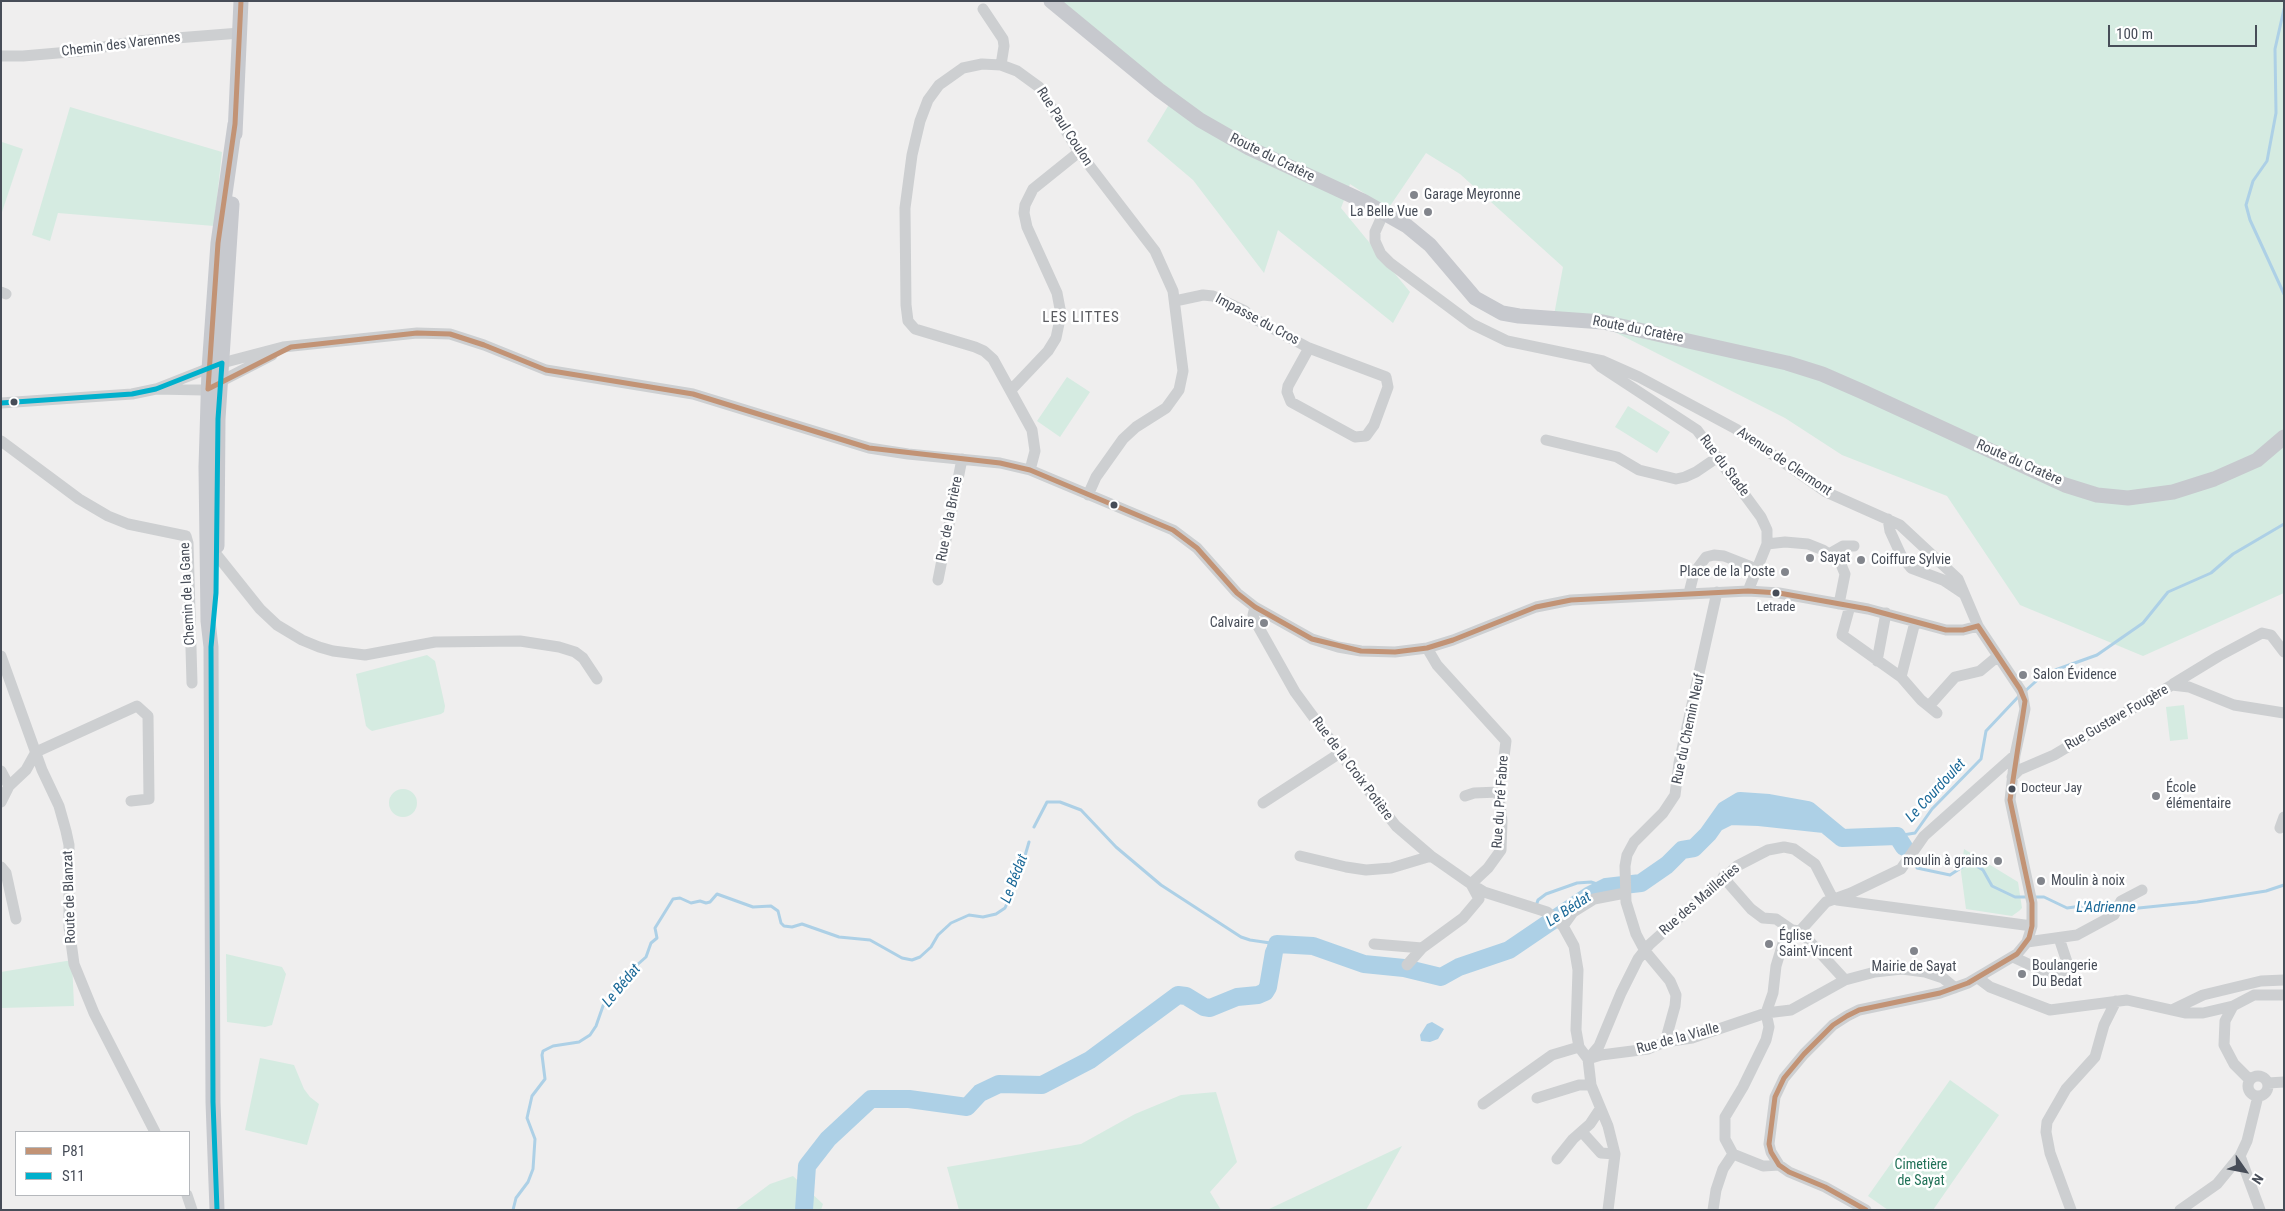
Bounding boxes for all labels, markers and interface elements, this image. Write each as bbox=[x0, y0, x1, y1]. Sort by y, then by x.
scale bar bbox=[2110, 15, 2259, 47]
text: 100 m bbox=[2116, 25, 2153, 43]
street label: Chemin des Varennes bbox=[61, 29, 181, 61]
street label: Rue Paul Coulon bbox=[1032, 85, 1096, 169]
street label: Route du Cratère bbox=[1227, 130, 1317, 186]
place label: Garage Meyronne bbox=[1424, 187, 1521, 203]
marker: Garage Meyronne bbox=[1408, 189, 1420, 201]
place label: La Belle Vue bbox=[1350, 204, 1418, 220]
marker: La Belle Vue bbox=[1422, 206, 1434, 218]
street label: Impasse du Cros bbox=[1212, 291, 1302, 349]
district label: LES LITTES bbox=[1041, 309, 1121, 327]
street label: Route du Cratère bbox=[1591, 313, 1685, 347]
unlabelled marker bbox=[9, 397, 19, 407]
street label: Avenue de Clermont bbox=[1733, 424, 1835, 500]
street label: Rue du Stade bbox=[1695, 432, 1753, 500]
street label: Route du Cratère bbox=[1974, 437, 2064, 489]
street label: Rue de la Brière bbox=[934, 475, 966, 563]
unlabelled marker bbox=[1109, 500, 1119, 510]
street label: Chemin de la Gane bbox=[177, 542, 199, 646]
place label: Sayat bbox=[1820, 550, 1850, 566]
marker: Sayat bbox=[1804, 552, 1816, 564]
place label: Coiffure Sylvie bbox=[1871, 552, 1951, 568]
marker: Coiffure Sylvie bbox=[1855, 554, 1867, 566]
place label: Place de la Poste bbox=[1679, 564, 1775, 580]
marker: Place de la Poste bbox=[1779, 566, 1791, 578]
marker: Letrade bbox=[1771, 588, 1781, 598]
place label: Letrade bbox=[1757, 600, 1795, 616]
place label: Calvaire bbox=[1210, 615, 1254, 631]
marker: Calvaire bbox=[1258, 617, 1270, 629]
place label: Salon Évidence bbox=[2033, 667, 2117, 683]
marker: Salon Évidence bbox=[2017, 669, 2029, 681]
street label: Rue du Chemin Neuf bbox=[1669, 672, 1709, 786]
street label: Rue Gustave Fougère bbox=[2062, 682, 2172, 754]
street label: Rue de la Croix Potière bbox=[1308, 714, 1396, 824]
street label: Rue du Pré Fabre bbox=[1489, 755, 1513, 849]
water label: Le Courdoulet bbox=[1902, 756, 1970, 826]
place label: École élémentaire bbox=[2166, 780, 2231, 812]
place label: Docteur Jay bbox=[2021, 781, 2082, 797]
marker: Docteur Jay bbox=[2007, 784, 2017, 794]
marker: École élémentaire bbox=[2150, 790, 2162, 802]
street label: Route de Blanzat bbox=[60, 850, 80, 944]
water label: Le Bédat bbox=[998, 852, 1032, 906]
place label: moulin à grains bbox=[1903, 853, 1988, 869]
marker: moulin à grains bbox=[1992, 855, 2004, 867]
street label: Rue des Mailleries bbox=[1656, 861, 1744, 939]
place label: Moulin à noix bbox=[2051, 873, 2125, 889]
marker: Moulin à noix bbox=[2035, 875, 2047, 887]
water label: Le Bédat bbox=[1543, 889, 1595, 931]
water label: L'Adrienne bbox=[2076, 899, 2136, 917]
place label: Église Saint-Vincent bbox=[1779, 928, 1852, 960]
marker: Église Saint-Vincent bbox=[1763, 938, 1775, 950]
marker: Mairie de Sayat bbox=[1908, 945, 1920, 957]
place label: Boulangerie Du Bedat bbox=[2032, 958, 2098, 990]
place label: Mairie de Sayat bbox=[1872, 959, 1956, 975]
water label: Le Bédat bbox=[599, 961, 645, 1011]
marker: Boulangerie Du Bedat bbox=[2016, 968, 2028, 980]
street label: Rue de la Vialle bbox=[1635, 1020, 1721, 1058]
legend bbox=[15, 1131, 190, 1196]
text: P81 bbox=[62, 1142, 85, 1160]
north arrow bbox=[2220, 1146, 2270, 1196]
park label: Cimetière de Sayat bbox=[1895, 1157, 1947, 1190]
text: S11 bbox=[62, 1167, 85, 1185]
text: N bbox=[2249, 1171, 2267, 1187]

